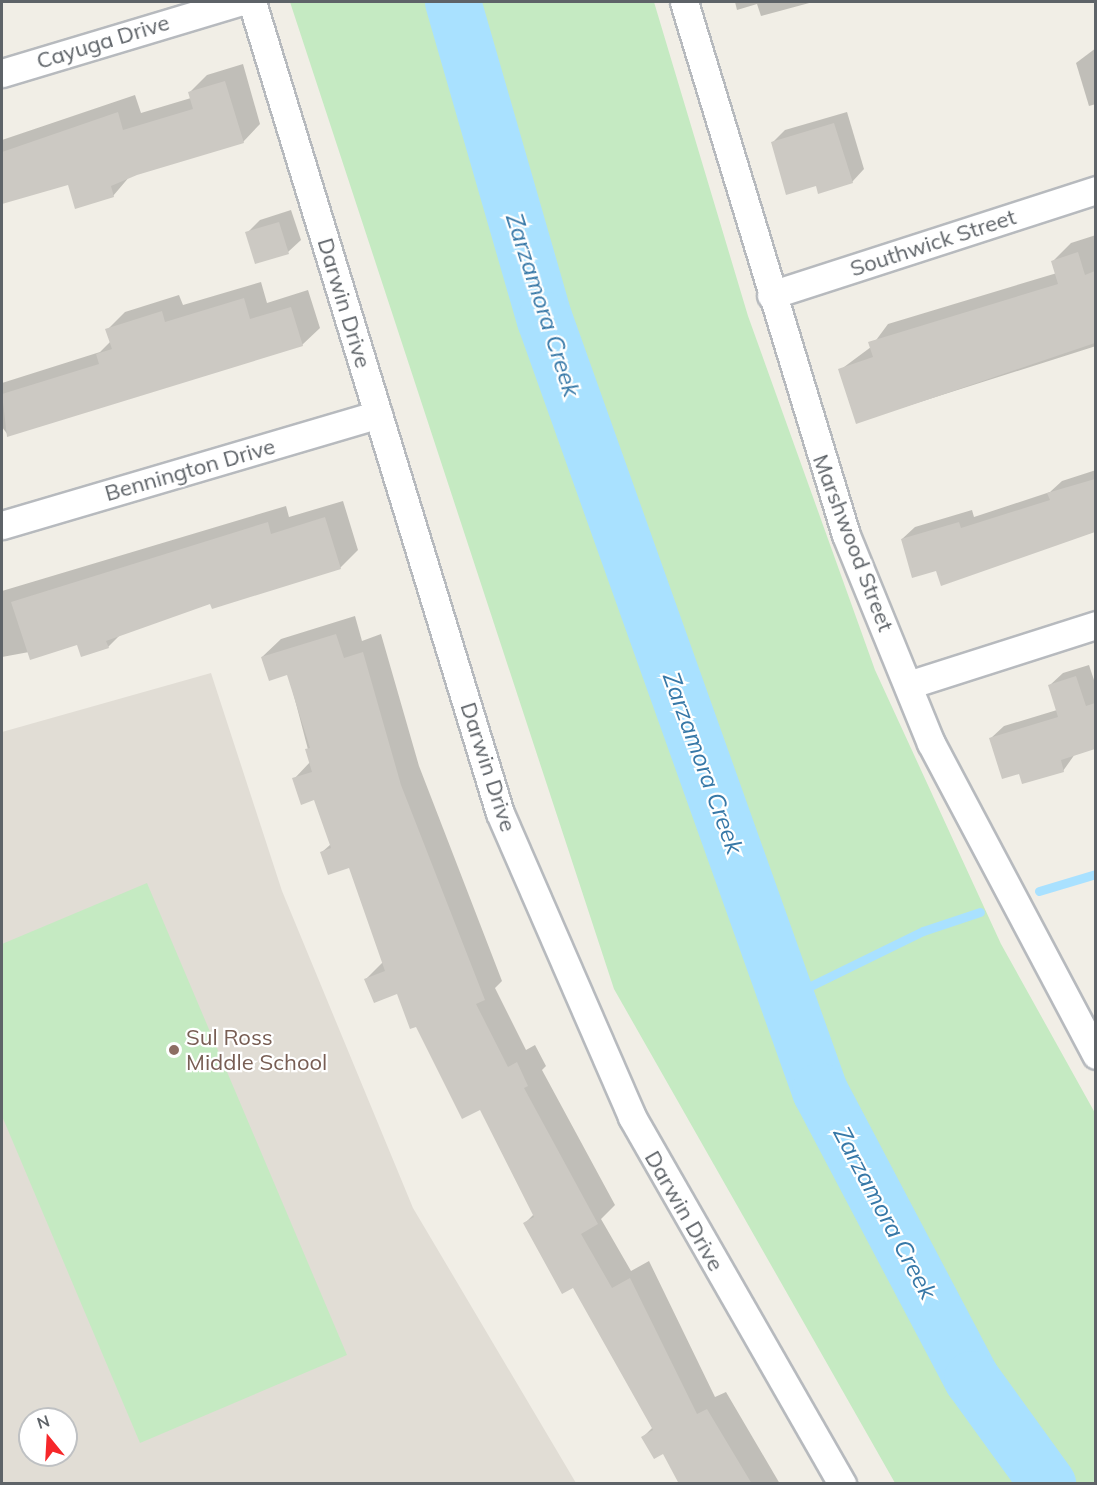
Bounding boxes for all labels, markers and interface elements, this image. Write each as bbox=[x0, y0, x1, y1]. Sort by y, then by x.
street label: Cayuga Drive bbox=[33, 9, 173, 75]
street label: Southwick Street bbox=[847, 204, 1019, 282]
water label: Zarzamora Creek bbox=[500, 210, 586, 400]
street label: Darwin Drive bbox=[312, 235, 376, 371]
street label: Bennington Drive bbox=[102, 433, 278, 507]
street label: Marshwood Street bbox=[807, 451, 899, 635]
water label: Zarzamora Creek bbox=[657, 668, 749, 858]
street label: Darwin Drive bbox=[455, 699, 521, 835]
place label: Sul Ross Middle School bbox=[186, 1024, 327, 1076]
marker: Sul Ross Middle School bbox=[167, 1043, 181, 1057]
water label: Zarzamora Creek bbox=[827, 1122, 943, 1304]
street label: Darwin Drive bbox=[639, 1146, 729, 1276]
north arrow bbox=[18, 1407, 78, 1467]
text: N bbox=[34, 1410, 52, 1433]

